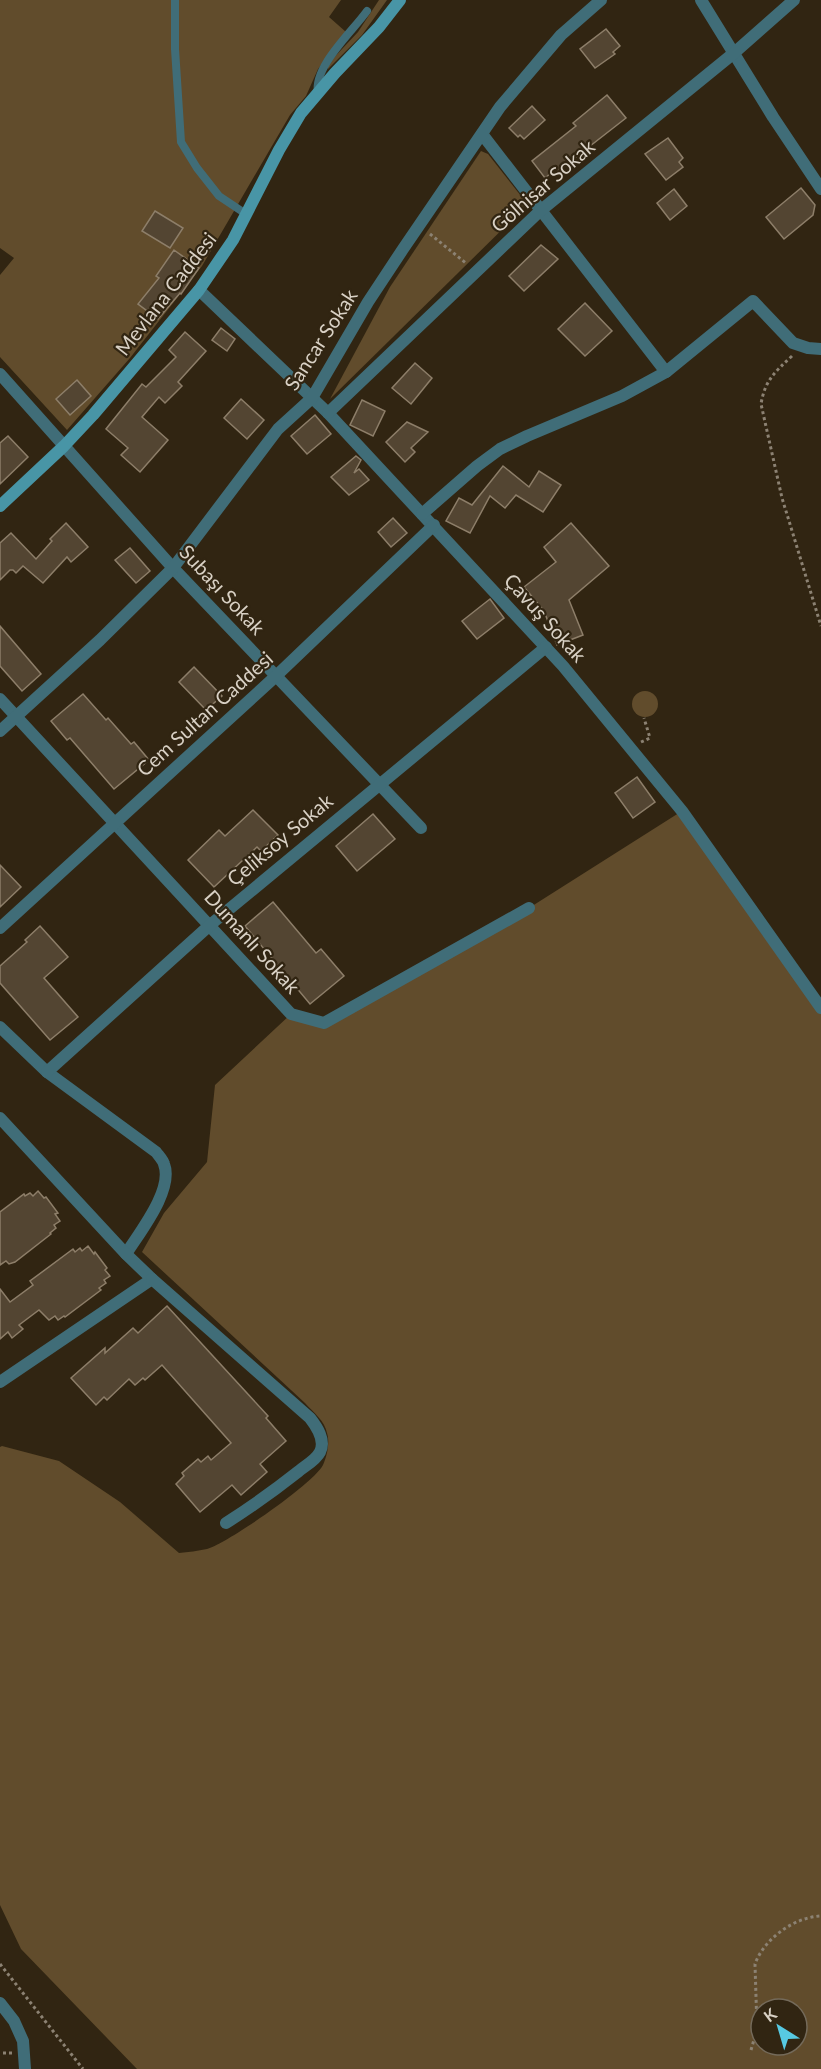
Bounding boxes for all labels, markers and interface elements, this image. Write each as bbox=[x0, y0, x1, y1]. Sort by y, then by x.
street label: Gölhisar Sokak bbox=[486, 133, 600, 237]
street label: Mevlana Caddesi bbox=[110, 227, 221, 360]
street label: Sancar Sokak bbox=[279, 284, 362, 394]
street label: Subaşı Sokak bbox=[175, 539, 271, 640]
street label: Çavuş Sokak bbox=[500, 568, 592, 667]
street label: Cem Sultan Caddesi bbox=[131, 646, 277, 781]
street label: Çeliksoy Sokak bbox=[222, 788, 338, 890]
street label: Dumanlı Sokak bbox=[200, 885, 306, 999]
north arrow bbox=[749, 1997, 809, 2057]
text: K bbox=[760, 2003, 781, 2026]

